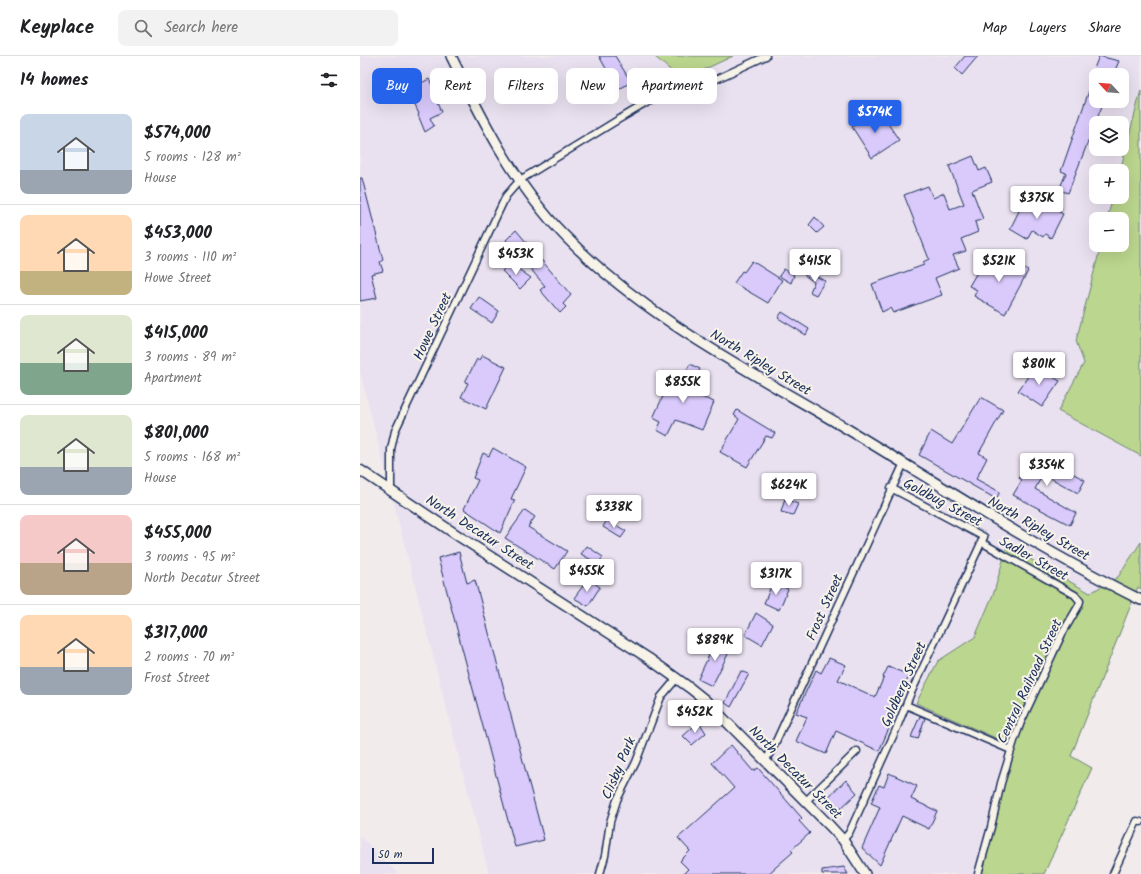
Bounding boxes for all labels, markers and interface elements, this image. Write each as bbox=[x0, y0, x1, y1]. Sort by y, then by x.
search box bbox=[118, 10, 398, 46]
text: Keyplace bbox=[20, 13, 94, 43]
text: Search here bbox=[164, 16, 238, 40]
icon: search bbox=[132, 17, 154, 39]
text: Map bbox=[983, 17, 1007, 39]
text: Layers bbox=[1029, 17, 1067, 39]
text: Share bbox=[1089, 17, 1121, 39]
text: 14 homes bbox=[20, 67, 88, 94]
chip: Buy bbox=[372, 68, 422, 104]
chip: Rent bbox=[430, 68, 486, 104]
chip: Filters bbox=[494, 68, 558, 104]
chip: New bbox=[566, 68, 619, 104]
chip: Apartment bbox=[627, 68, 717, 104]
north arrow bbox=[1089, 68, 1129, 108]
map controls bbox=[1089, 68, 1129, 252]
icon: filters bbox=[318, 69, 340, 91]
pin: $574K bbox=[847, 100, 903, 134]
text: $574K bbox=[857, 102, 893, 123]
button: layers bbox=[1089, 116, 1129, 156]
text: $574,000 bbox=[144, 120, 211, 147]
icon: home bbox=[52, 130, 100, 178]
text: 5 rooms · 128 m² bbox=[144, 147, 241, 168]
button: + bbox=[1089, 164, 1129, 204]
text: House bbox=[144, 168, 176, 189]
pin: $375K bbox=[1009, 186, 1065, 220]
text: $375K bbox=[1019, 188, 1055, 209]
button: − bbox=[1089, 212, 1129, 252]
text: $453,000 bbox=[144, 220, 212, 247]
icon: home bbox=[52, 231, 100, 279]
pin: $453K bbox=[488, 242, 544, 276]
text: $453K bbox=[498, 244, 534, 265]
text: 3 rooms · 110 m² bbox=[144, 247, 236, 268]
pin: $415K bbox=[787, 249, 843, 283]
pin: $521K bbox=[971, 249, 1027, 283]
text: $415K bbox=[798, 251, 832, 272]
text: $521K bbox=[982, 251, 1016, 272]
text: Howe Street bbox=[144, 268, 211, 289]
street label: Howe Street bbox=[408, 288, 458, 364]
text: $415,000 bbox=[144, 320, 208, 347]
street label: North Ripley Street bbox=[706, 324, 816, 402]
icon: home bbox=[52, 331, 100, 379]
text: 3 rooms · 89 m² bbox=[144, 347, 236, 368]
pin: $801K bbox=[1011, 352, 1067, 386]
text: $801K bbox=[1022, 354, 1056, 375]
text: Apartment bbox=[144, 368, 202, 389]
pin: $855K bbox=[655, 370, 711, 404]
text: $855K bbox=[665, 372, 701, 393]
text: $801,000 bbox=[144, 420, 209, 447]
icon: home bbox=[52, 431, 100, 479]
text: 5 rooms · 168 m² bbox=[144, 447, 240, 468]
pin: $354K bbox=[1019, 453, 1075, 487]
text: $354K bbox=[1029, 455, 1065, 476]
text: House bbox=[144, 468, 176, 489]
pin: $624K bbox=[761, 473, 817, 507]
street label: Goldbug Street bbox=[899, 473, 987, 533]
text: $624K bbox=[770, 475, 808, 496]
street label: North Decatur Street bbox=[421, 490, 538, 576]
street label: North Ripley Street bbox=[983, 491, 1094, 567]
pin: $338K bbox=[586, 495, 642, 529]
text: $338K bbox=[595, 497, 633, 518]
text: $455,000 bbox=[144, 520, 211, 547]
icon: home bbox=[52, 531, 100, 579]
street label: Sadler Street bbox=[995, 531, 1073, 587]
text: 3 rooms · 95 m² bbox=[144, 547, 235, 568]
pin: $455K bbox=[559, 559, 615, 593]
text: $455K bbox=[569, 561, 605, 582]
pin: $317K bbox=[748, 562, 804, 596]
text: $317K bbox=[760, 564, 792, 585]
text: North Decatur Street bbox=[144, 568, 260, 589]
street label: Frost Street bbox=[800, 570, 850, 644]
street label: Central Railroad Street bbox=[991, 615, 1069, 747]
text: $317,000 bbox=[144, 620, 207, 647]
pin: $889K bbox=[687, 628, 743, 662]
text: $889K bbox=[696, 630, 734, 651]
icon: home bbox=[52, 631, 100, 679]
street label: Goldberg Street bbox=[875, 638, 933, 731]
text: 2 rooms · 70 m² bbox=[144, 647, 234, 668]
text: Frost Street bbox=[144, 668, 210, 689]
pin: $452K bbox=[667, 700, 723, 734]
text: $452K bbox=[677, 702, 713, 723]
street label: North Decatur Street bbox=[743, 721, 848, 825]
street label: Clisby Park bbox=[596, 733, 642, 803]
scale bar bbox=[372, 846, 434, 865]
text: 50 m bbox=[378, 846, 403, 864]

